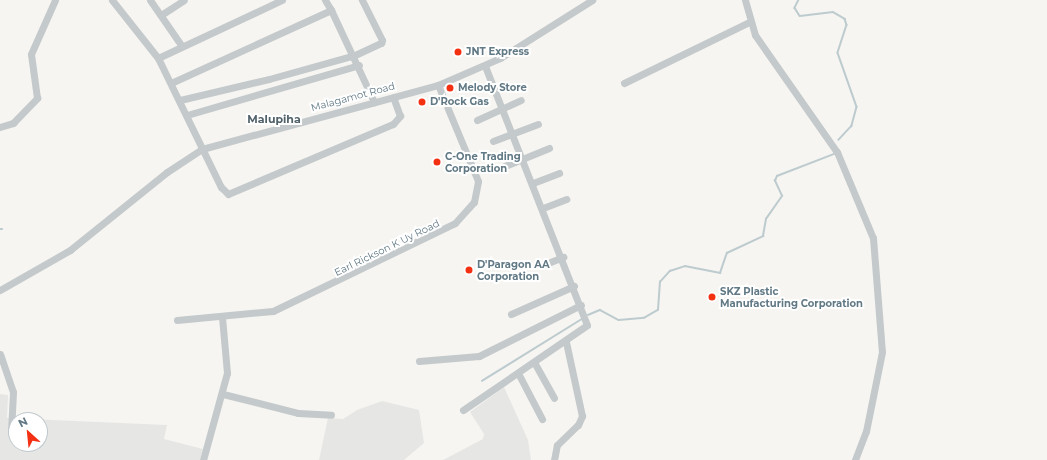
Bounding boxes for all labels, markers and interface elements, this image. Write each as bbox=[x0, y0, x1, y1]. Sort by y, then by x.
place label: JNT Express bbox=[466, 46, 529, 58]
marker: JNT Express bbox=[453, 47, 463, 57]
street label: Malagamot Road bbox=[310, 80, 396, 114]
place label: Melody Store bbox=[458, 82, 527, 94]
marker: Melody Store bbox=[445, 83, 455, 93]
place label: D'Rock Gas bbox=[430, 96, 489, 108]
marker: D'Rock Gas bbox=[417, 97, 427, 107]
district label: Malupiha bbox=[247, 112, 301, 126]
place label: C-One Trading Corporation bbox=[445, 150, 521, 174]
marker: C-One Trading Corporation bbox=[432, 157, 442, 167]
street label: Earl Rickson K Uy Road bbox=[333, 217, 441, 279]
place label: D'Paragon AA Corporation bbox=[477, 258, 550, 282]
marker: D'Paragon AA Corporation bbox=[464, 265, 474, 275]
place label: SKZ Plastic Manufacturing Corporation bbox=[720, 285, 863, 308]
marker: SKZ Plastic Manufacturing Corporation bbox=[707, 292, 717, 302]
north arrow bbox=[8, 412, 48, 452]
text: N bbox=[16, 414, 30, 430]

